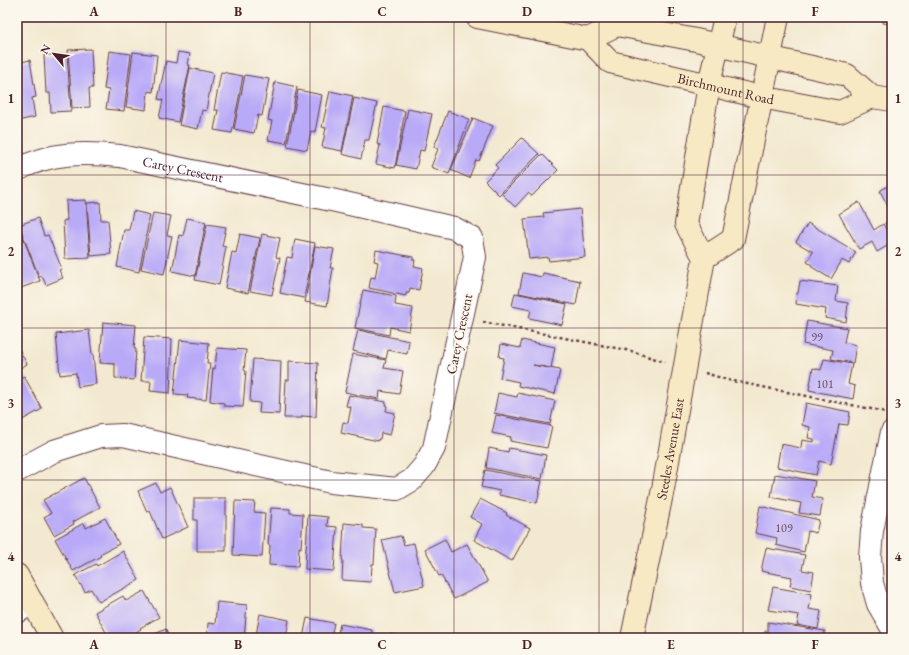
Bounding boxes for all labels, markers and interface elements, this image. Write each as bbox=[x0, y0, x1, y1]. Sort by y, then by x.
text: A bbox=[88, 3, 99, 20]
text: B bbox=[234, 3, 242, 20]
text: C bbox=[377, 3, 387, 20]
text: D bbox=[522, 3, 532, 20]
text: E bbox=[667, 3, 675, 20]
text: F bbox=[811, 3, 819, 20]
north arrow bbox=[34, 34, 74, 74]
text: N bbox=[37, 42, 54, 56]
street label: Birchmount Road bbox=[676, 69, 777, 108]
text: 1 bbox=[8, 90, 15, 107]
text: 1 bbox=[895, 90, 902, 107]
street label: Carey Crescent bbox=[141, 152, 226, 186]
text: 2 bbox=[8, 243, 15, 260]
text: 2 bbox=[895, 243, 902, 260]
street label: Carey Crescent bbox=[442, 292, 476, 376]
house number: 99 bbox=[811, 329, 823, 345]
house number: 101 bbox=[816, 376, 834, 392]
text: 3 bbox=[8, 395, 15, 412]
text: 3 bbox=[895, 395, 902, 412]
street label: Steeles Avenue East bbox=[652, 396, 688, 501]
house number: 109 bbox=[775, 520, 793, 536]
text: 4 bbox=[8, 548, 15, 565]
text: 4 bbox=[895, 548, 902, 565]
text: A bbox=[88, 636, 99, 653]
text: B bbox=[234, 636, 242, 653]
text: C bbox=[377, 636, 387, 653]
text: D bbox=[522, 636, 532, 653]
text: E bbox=[667, 636, 675, 653]
text: F bbox=[811, 636, 819, 653]

